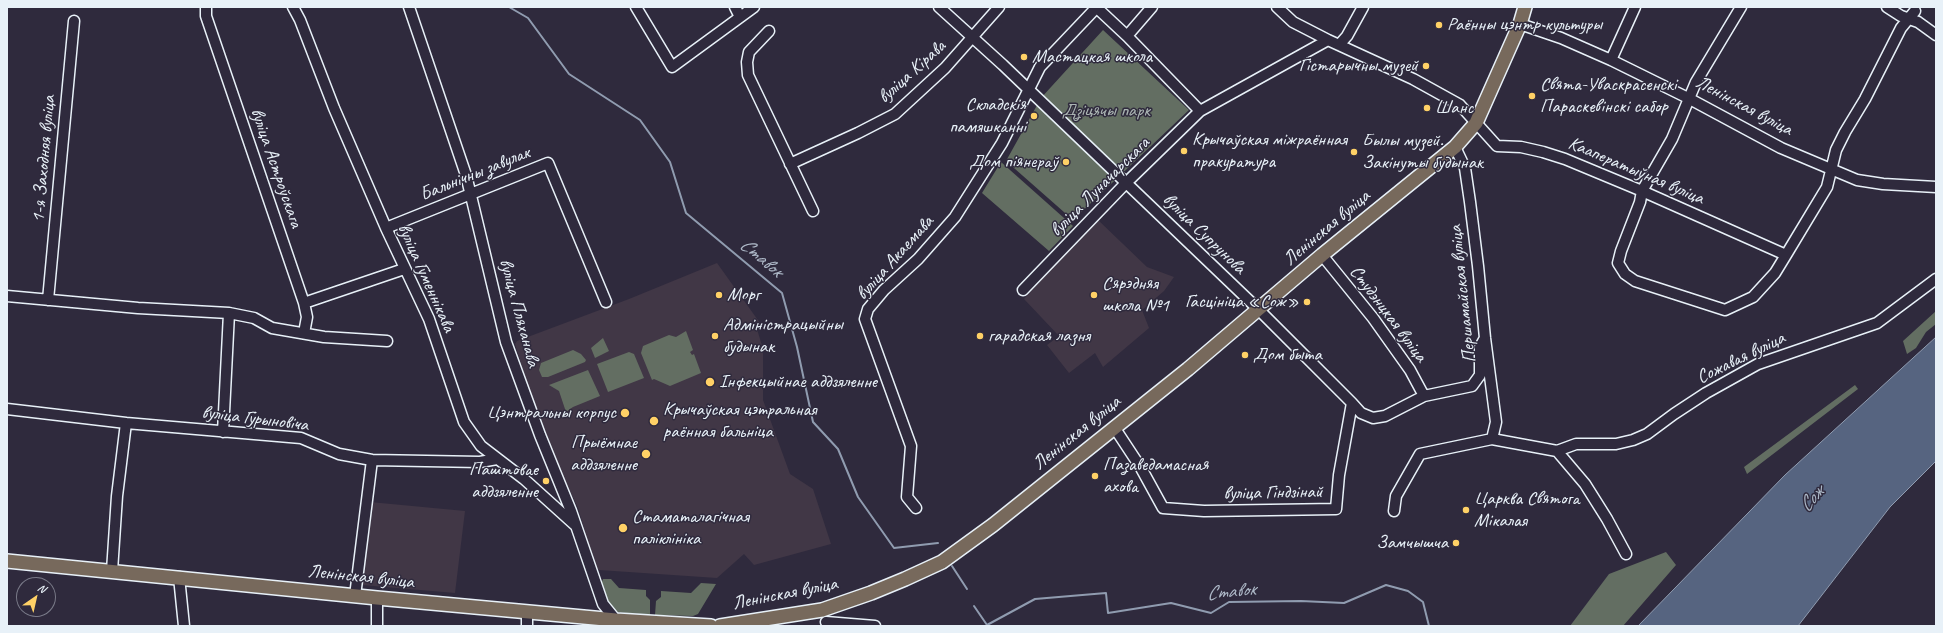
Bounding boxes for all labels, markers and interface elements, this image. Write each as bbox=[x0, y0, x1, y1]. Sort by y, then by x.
place label: Раённы цэнтр культуры bbox=[1447, 14, 1602, 36]
marker: Раённы цэнтр культуры bbox=[1434, 20, 1444, 30]
street label: вуліца Кірава bbox=[873, 35, 951, 109]
place label: Мастацкая школа bbox=[1032, 46, 1152, 68]
marker: Мастацкая школа bbox=[1019, 52, 1029, 62]
place label: Гістарычны музей bbox=[1299, 55, 1418, 77]
marker: Гістарычны музей bbox=[1421, 61, 1431, 71]
street label: Ленінская вуліца bbox=[1692, 71, 1796, 141]
place label: Свята-Уваскрасенскі Параскевінскі сабор bbox=[1540, 74, 1677, 118]
marker: Свята-Уваскрасенскі Параскевінскі сабор bbox=[1527, 91, 1537, 101]
place label: Складскія памяшканні bbox=[949, 94, 1026, 138]
street label: 1-я Заходняя вуліца bbox=[27, 95, 61, 223]
place label: Шанс bbox=[1435, 97, 1473, 119]
park label: Дзіцячы парк bbox=[1062, 100, 1150, 122]
marker: Шанс bbox=[1422, 103, 1432, 113]
street label: вуліца Астроўскага bbox=[245, 105, 307, 231]
marker: Складскія памяшканні bbox=[1029, 111, 1039, 121]
place label: Крычаўская міжраённая пракуратура bbox=[1192, 129, 1347, 173]
place label: Былы музей. Закінуты будынак bbox=[1362, 130, 1483, 174]
street label: вуліца Луначарскага bbox=[1045, 132, 1155, 242]
street label: Кааператыўная вуліца bbox=[1565, 132, 1707, 210]
street label: Бальнічны завулак bbox=[417, 142, 533, 206]
marker: Крычаўская міжраённая пракуратура bbox=[1179, 146, 1189, 156]
marker: Былы музей. Закінуты будынак bbox=[1349, 147, 1359, 157]
place label: Дом піянераў bbox=[969, 151, 1058, 173]
marker: Дом піянераў bbox=[1061, 157, 1071, 167]
street label: Ленінская вуліца bbox=[1279, 185, 1375, 271]
street label: вуліца Супрунова bbox=[1158, 189, 1250, 279]
street label: вуліца Акаемава bbox=[851, 211, 939, 305]
street label: вуліца Гуменнікава bbox=[392, 220, 460, 336]
street label: Першамайская вуліца bbox=[1444, 224, 1482, 364]
water label: Ставок bbox=[734, 233, 788, 283]
street label: вуліца Пляханава bbox=[494, 256, 544, 370]
street label: Студэнцкая вуліца bbox=[1344, 261, 1432, 367]
place label: Сярэдняя школа №1 bbox=[1102, 273, 1169, 317]
place label: Морг bbox=[727, 284, 760, 306]
marker: Морг bbox=[714, 290, 724, 300]
marker: Сярэдняя школа №1 bbox=[1089, 290, 1099, 300]
place label: Гасцініца «Сож» bbox=[1185, 291, 1299, 313]
marker: Гасцініца «Сож» bbox=[1302, 297, 1312, 307]
place label: Адміністрацыйны будынак bbox=[723, 314, 843, 358]
place label: гарадская лазня bbox=[988, 325, 1090, 347]
street label: Сожавая вуліца bbox=[1693, 327, 1789, 389]
marker: Адміністрацыйны будынак bbox=[710, 331, 720, 341]
marker: гарадская лазня bbox=[975, 331, 985, 341]
place label: Дом быта bbox=[1253, 344, 1322, 366]
marker: Дом быта bbox=[1240, 350, 1250, 360]
place label: Інфекцыйнае аддзяленне bbox=[719, 371, 877, 393]
marker: Інфекцыйнае аддзяленне bbox=[704, 376, 716, 388]
street label: Ленінская вуліца bbox=[1029, 391, 1125, 475]
place label: Крычаўская цэтральная раённая бальніца bbox=[663, 399, 817, 443]
street label: вуліца Гурыновіча bbox=[200, 401, 310, 437]
place label: Цэнтральны корпус bbox=[487, 402, 616, 424]
marker: Цэнтральны корпус bbox=[619, 407, 631, 419]
marker: Крычаўская цэтральная раённая бальніца bbox=[648, 415, 660, 427]
place label: Прыёмнае аддзяленне bbox=[570, 432, 637, 476]
marker: Прыёмнае аддзяленне bbox=[640, 448, 652, 460]
place label: Пазаведамасная ахова bbox=[1103, 454, 1209, 498]
place label: Паштовае аддзяленне bbox=[469, 459, 538, 503]
marker: Пазаведамасная ахова bbox=[1090, 471, 1100, 481]
marker: Паштовае аддзяленне bbox=[541, 476, 551, 486]
street label: вуліца Гіндзінай bbox=[1223, 481, 1323, 505]
water label: Сож bbox=[1794, 481, 1830, 517]
place label: Царква Святога Мікалая bbox=[1474, 488, 1579, 532]
marker: Царква Святога Мікалая bbox=[1461, 505, 1471, 515]
place label: Стаматалагічная паліклініка bbox=[632, 506, 749, 550]
marker: Стаматалагічная паліклініка bbox=[617, 522, 629, 534]
place label: Замчышча bbox=[1376, 532, 1448, 554]
marker: Замчышча bbox=[1451, 538, 1461, 548]
street label: Ленінская вуліца bbox=[307, 560, 415, 594]
street label: Ленінская вуліца bbox=[731, 573, 839, 615]
north arrow bbox=[16, 577, 56, 617]
water label: Ставок bbox=[1205, 577, 1257, 607]
text: N bbox=[35, 580, 49, 596]

